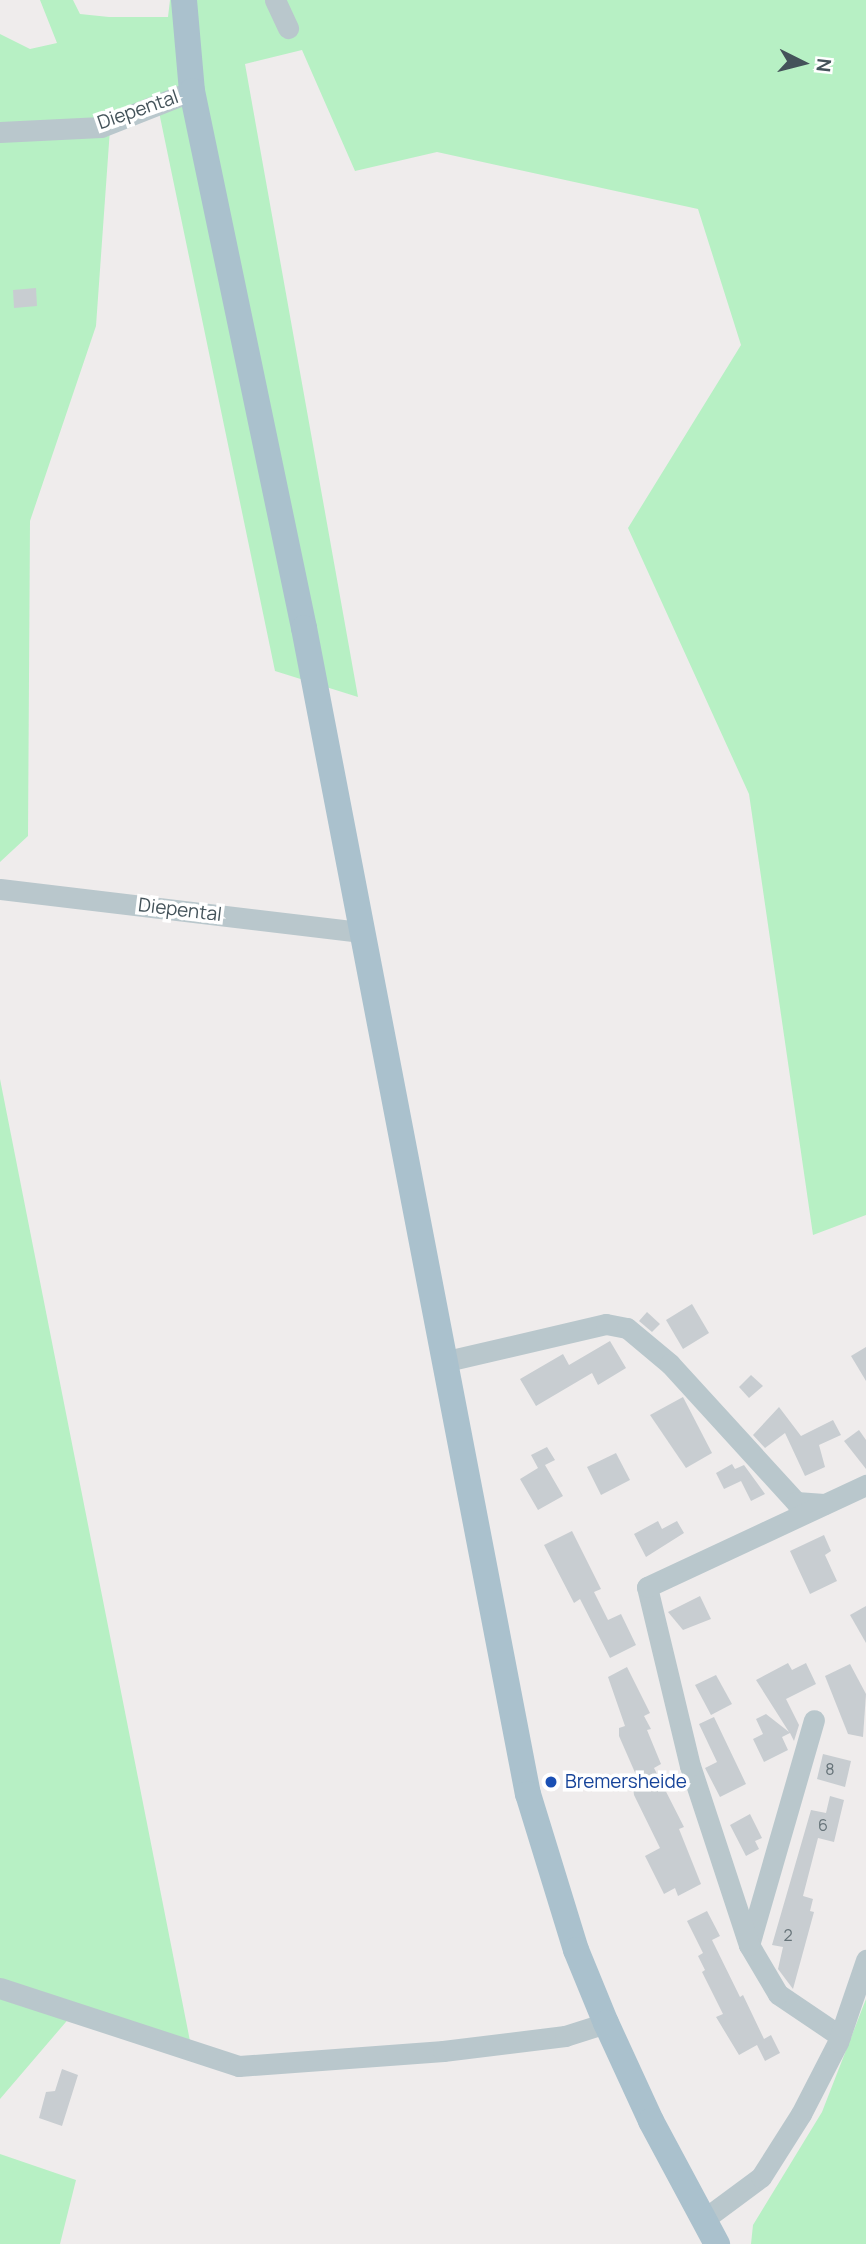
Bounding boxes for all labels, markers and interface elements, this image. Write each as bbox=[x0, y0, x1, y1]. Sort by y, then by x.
north arrow bbox=[768, 28, 838, 98]
text: N bbox=[810, 57, 838, 73]
street label: Diepental bbox=[95, 86, 181, 134]
street label: Diepental bbox=[137, 894, 223, 926]
house number: 8 bbox=[825, 1759, 835, 1779]
place label: Bremersheide bbox=[565, 1771, 687, 1793]
marker: Bremersheide bbox=[543, 1774, 559, 1790]
house number: 6 bbox=[818, 1815, 828, 1835]
house number: 2 bbox=[783, 1925, 793, 1945]

